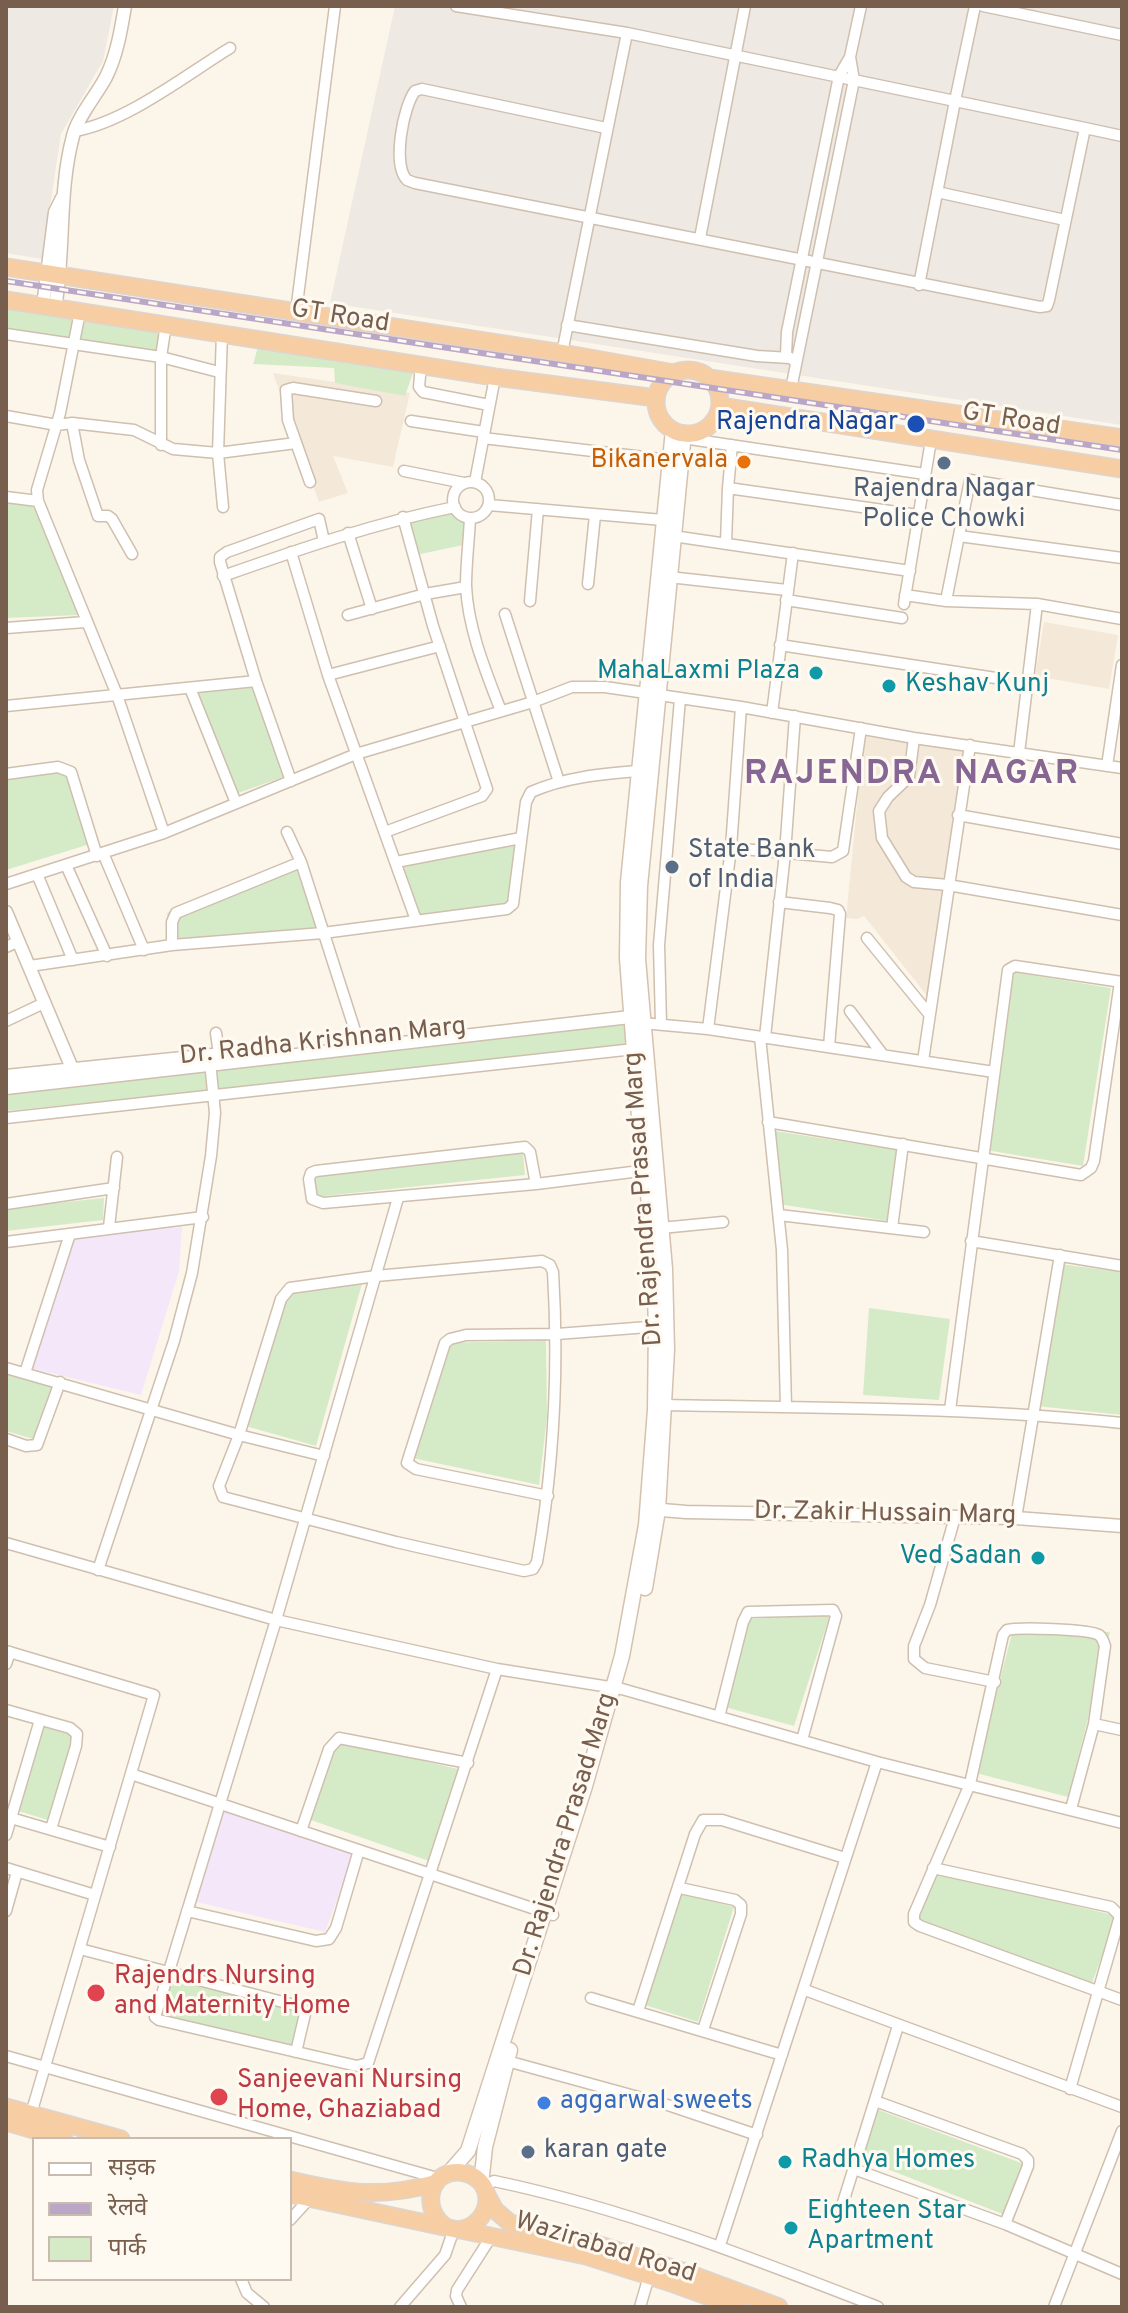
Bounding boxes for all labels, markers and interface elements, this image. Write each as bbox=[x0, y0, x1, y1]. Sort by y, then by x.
street label: GT Road bbox=[289, 295, 391, 341]
street label: GT Road bbox=[960, 398, 1062, 444]
place label: Rajendra Nagar bbox=[716, 408, 898, 440]
marker: Rajendra Nagar bbox=[905, 413, 927, 435]
place label: Bikanervala bbox=[591, 446, 728, 478]
marker: Bikanervala bbox=[735, 453, 753, 471]
marker: Rajendra Nagar Police Chowki bbox=[935, 454, 953, 472]
place label: Rajendra Nagar Police Chowki bbox=[853, 475, 1035, 536]
place label: MahaLaxmi Plaza bbox=[597, 657, 800, 689]
marker: MahaLaxmi Plaza bbox=[807, 664, 825, 682]
place label: Keshav Kunj bbox=[905, 670, 1049, 702]
marker: Keshav Kunj bbox=[880, 677, 898, 695]
district label: RAJENDRA NAGAR bbox=[744, 756, 1080, 796]
place label: State Bank of India bbox=[688, 836, 816, 898]
marker: State Bank of India bbox=[663, 858, 681, 876]
street label: Dr. Radha Krishnan Marg bbox=[178, 1012, 468, 1074]
street label: Dr. Rajendra Prasad Marg bbox=[619, 1051, 671, 1347]
street label: Dr. Zakir Hussain Marg bbox=[753, 1497, 1017, 1533]
place label: Ved Sadan bbox=[899, 1542, 1022, 1574]
marker: Ved Sadan bbox=[1029, 1549, 1047, 1567]
street label: Dr. Rajendra Prasad Marg bbox=[509, 1689, 625, 1981]
place label: Rajendrs Nursing and Maternity Home bbox=[114, 1962, 350, 2024]
marker: Rajendrs Nursing and Maternity Home bbox=[85, 1982, 107, 2004]
place label: Sanjeevani Nursing Home, Ghaziabad bbox=[237, 2066, 462, 2128]
marker: Sanjeevani Nursing Home, Ghaziabad bbox=[208, 2086, 230, 2108]
place label: aggarwal sweets bbox=[560, 2087, 753, 2119]
marker: aggarwal sweets bbox=[535, 2094, 553, 2112]
place label: karan gate bbox=[544, 2136, 667, 2168]
legend bbox=[32, 2137, 292, 2281]
marker: karan gate bbox=[519, 2143, 537, 2161]
place label: Radhya Homes bbox=[801, 2146, 975, 2178]
marker: Radhya Homes bbox=[776, 2153, 794, 2171]
text: सड़क bbox=[108, 2154, 156, 2184]
text: रेलवे bbox=[108, 2194, 147, 2224]
place label: Eighteen Star Apartment bbox=[807, 2197, 966, 2258]
street label: Wazirabad Road bbox=[511, 2207, 699, 2291]
marker: Eighteen Star Apartment bbox=[782, 2219, 800, 2237]
text: पार्क bbox=[108, 2234, 146, 2264]

